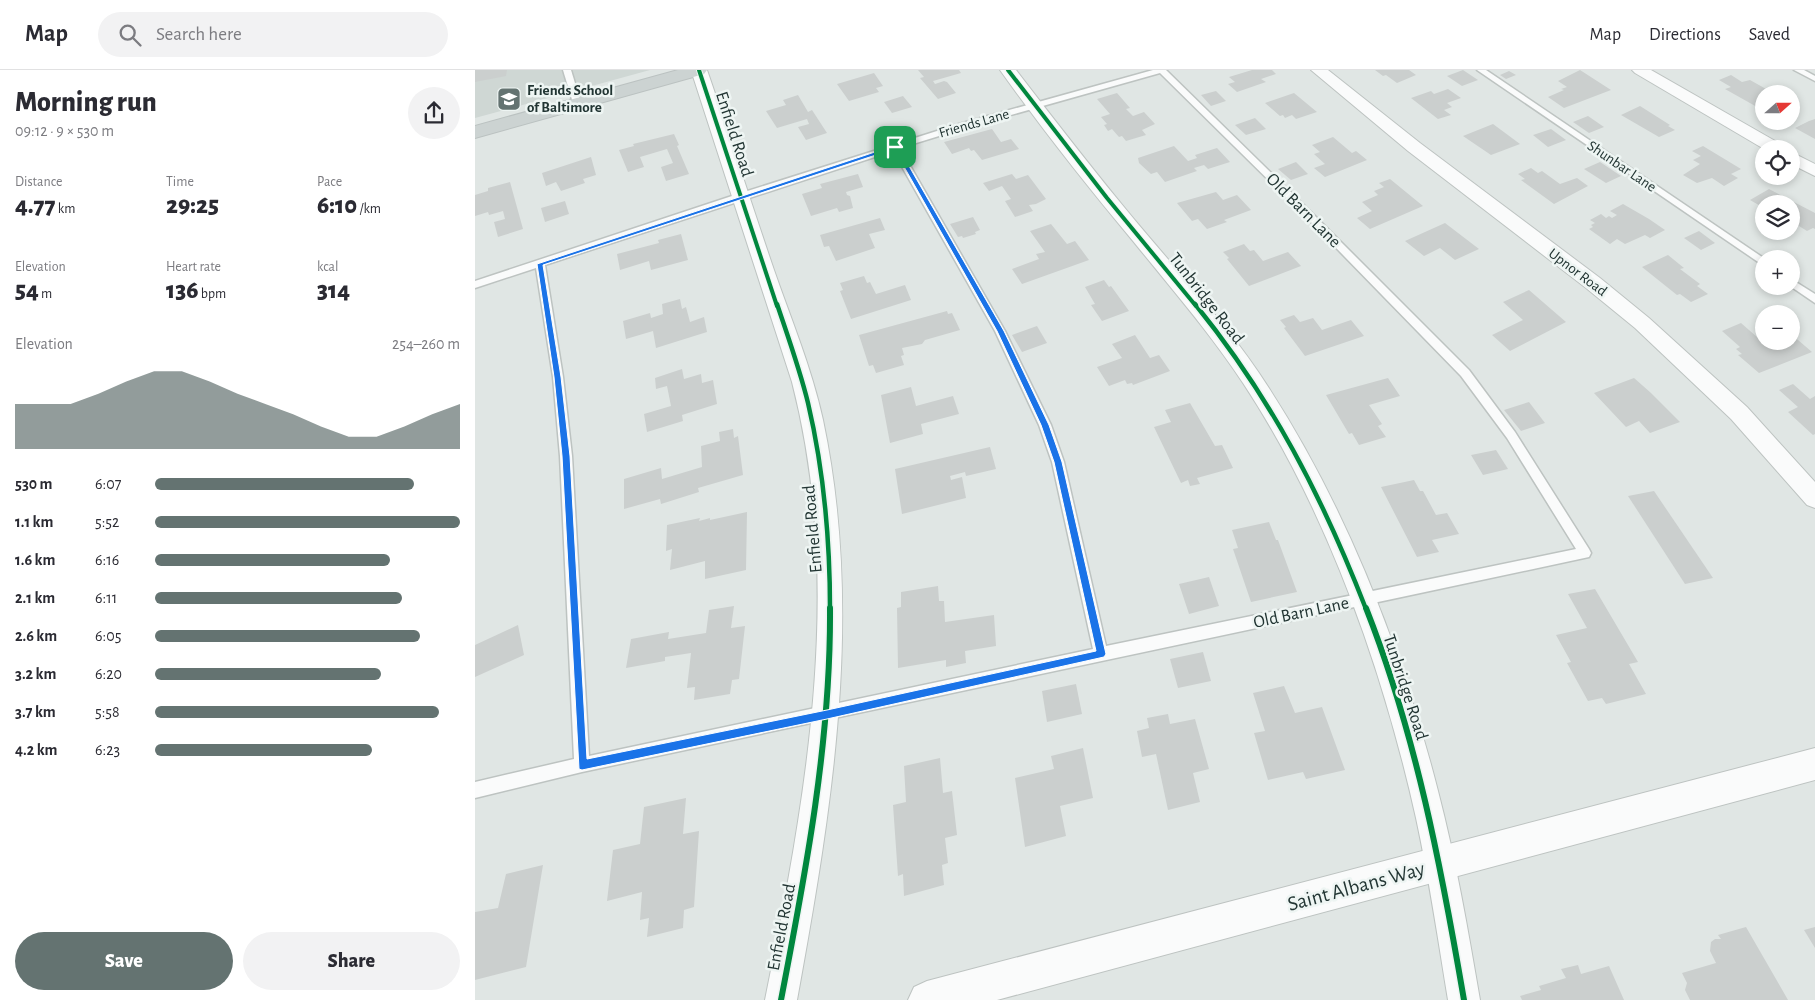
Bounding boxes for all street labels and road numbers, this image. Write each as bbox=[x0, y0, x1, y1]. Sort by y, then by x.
street label: Enfield Road bbox=[712, 89, 756, 179]
street label: Friends Lane bbox=[937, 106, 1011, 141]
street label: Shunbar Lane bbox=[1585, 138, 1659, 195]
street label: Old Barn Lane bbox=[1263, 170, 1344, 251]
street label: Upnor Road bbox=[1546, 246, 1610, 299]
street label: Tunbridge Road bbox=[1165, 250, 1247, 348]
street label: Enfield Road bbox=[800, 484, 826, 574]
street label: Old Barn Lane bbox=[1252, 594, 1351, 632]
street label: Tunbridge Road bbox=[1379, 632, 1431, 742]
street label: Saint Albans Way bbox=[1285, 858, 1427, 915]
street label: Enfield Road bbox=[765, 882, 799, 972]

